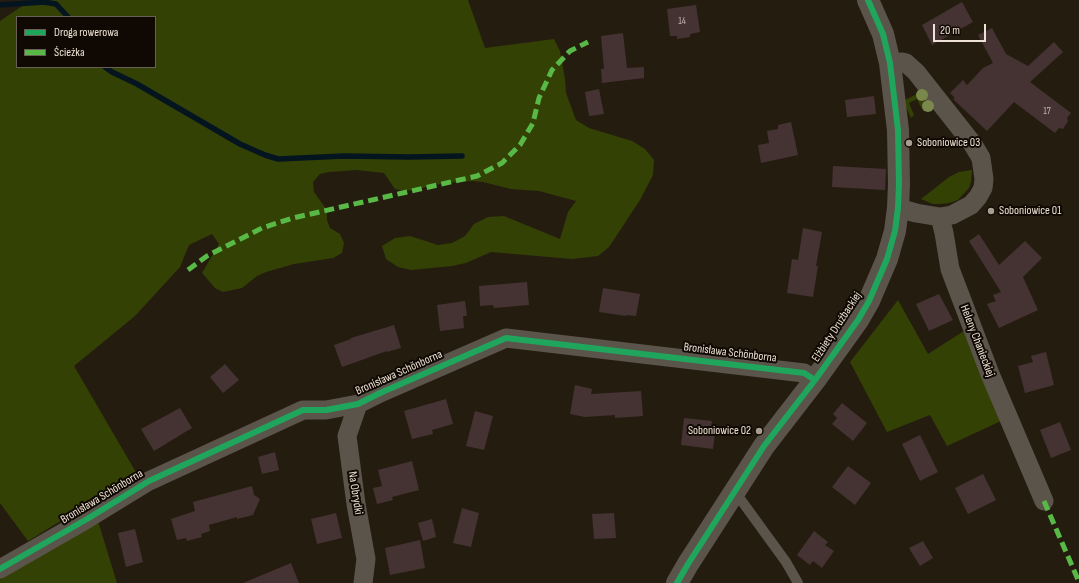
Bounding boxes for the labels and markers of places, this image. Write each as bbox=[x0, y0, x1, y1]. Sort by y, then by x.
place label: Soboniowice 03 bbox=[917, 136, 980, 150]
marker: Soboniowice 03 bbox=[904, 138, 914, 148]
place label: Soboniowice 01 bbox=[999, 204, 1061, 218]
marker: Soboniowice 01 bbox=[986, 206, 996, 216]
place label: Soboniowice 02 bbox=[688, 424, 751, 438]
marker: Soboniowice 02 bbox=[754, 426, 764, 436]

